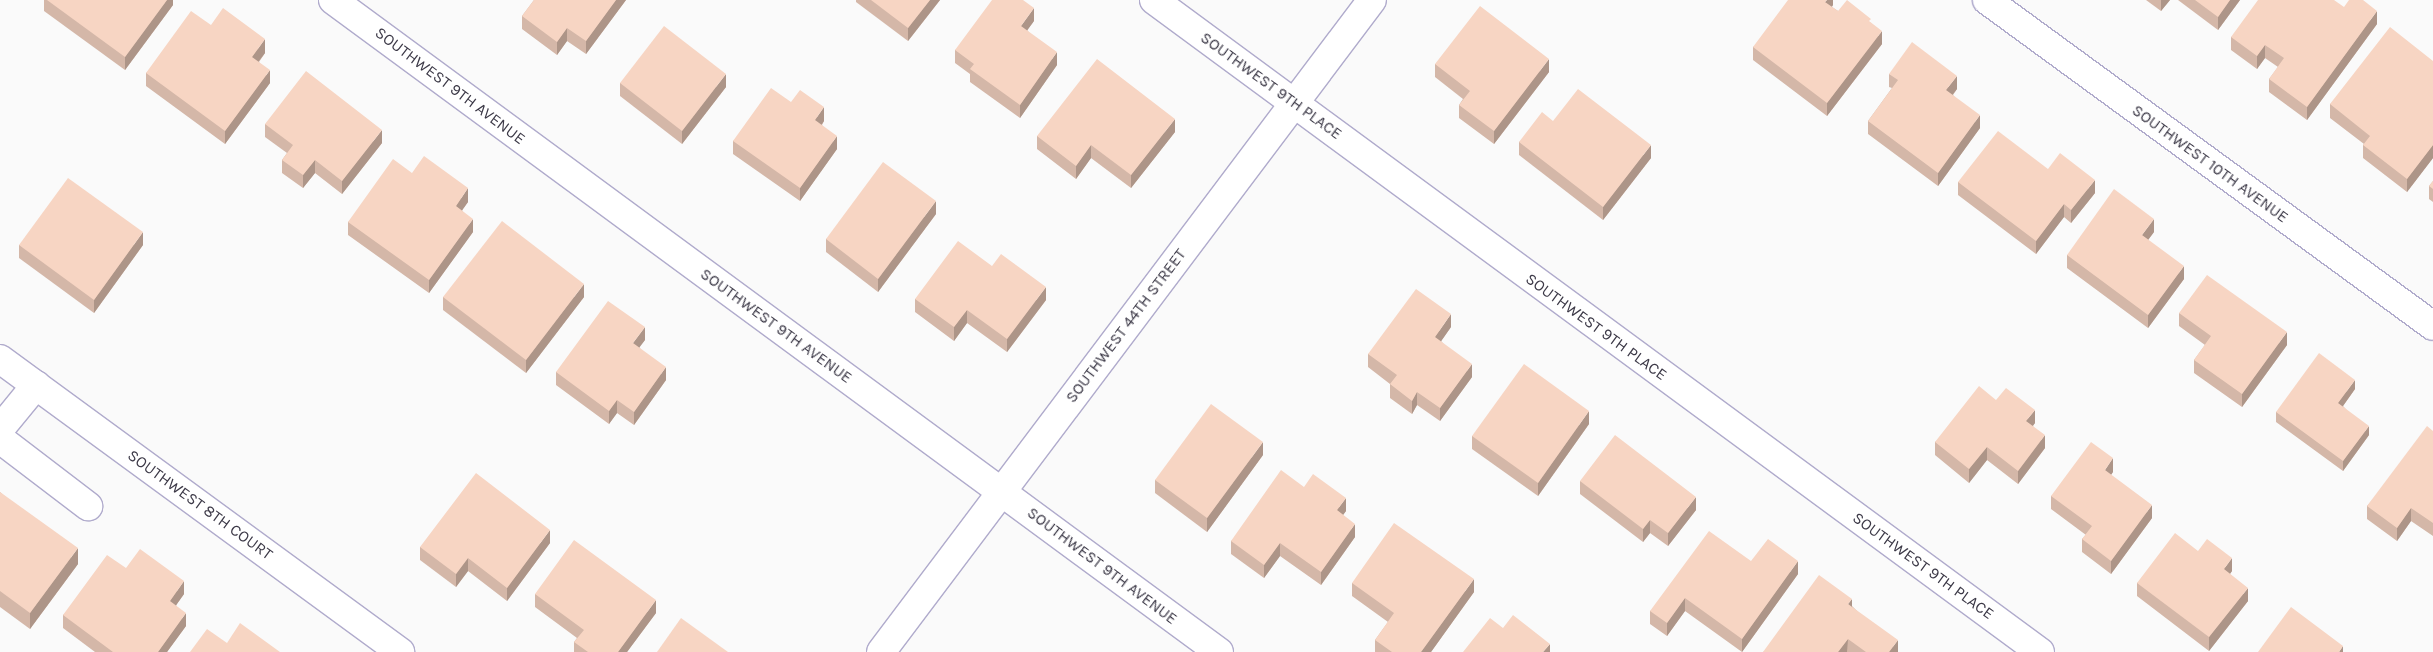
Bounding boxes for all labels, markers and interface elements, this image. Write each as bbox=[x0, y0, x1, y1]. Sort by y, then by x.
street label: SOUTHWEST 9TH AVENUE bbox=[371, 23, 529, 149]
street label: SOUTHWEST 9TH PLACE bbox=[1197, 28, 1345, 144]
street label: SOUTHWEST 10TH AVENUE bbox=[2128, 101, 2292, 227]
street label: SOUTHWEST 44TH STREET bbox=[1062, 245, 1190, 407]
street label: SOUTHWEST 9TH AVENUE bbox=[696, 265, 856, 387]
street label: SOUTHWEST 9TH PLACE bbox=[1522, 269, 1670, 385]
street label: SOUTHWEST 8TH COURT bbox=[124, 446, 276, 564]
street label: SOUTHWEST 9TH AVENUE bbox=[1023, 503, 1181, 629]
street label: SOUTHWEST 9TH PLACE bbox=[1849, 508, 1997, 624]

